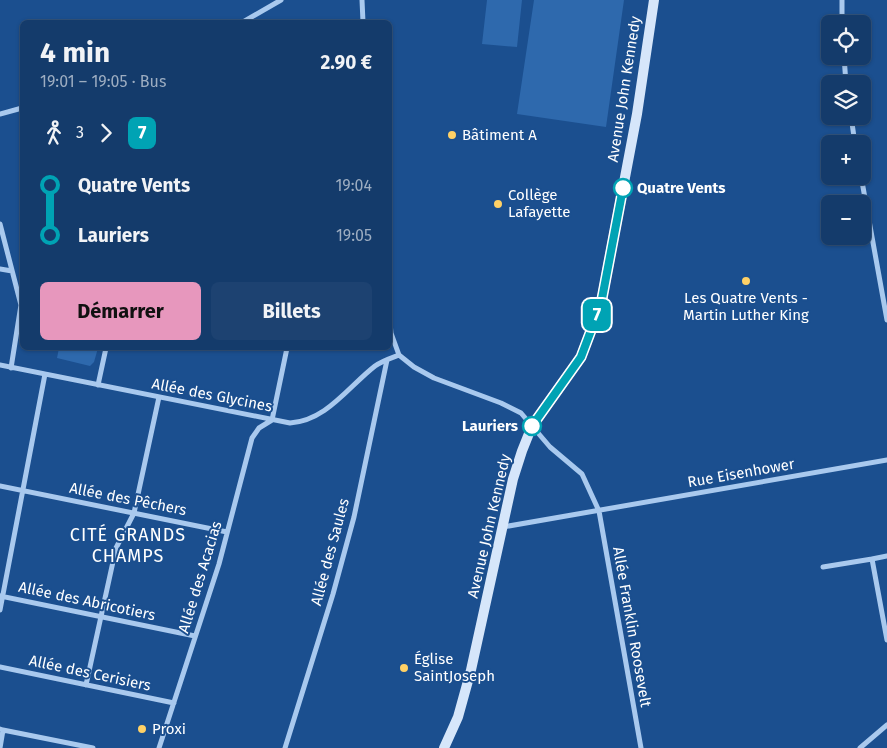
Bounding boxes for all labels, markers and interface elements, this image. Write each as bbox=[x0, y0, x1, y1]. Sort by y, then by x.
street label: Avenue John Kennedy bbox=[604, 14, 645, 163]
map controls bbox=[821, 15, 871, 245]
button: locate bbox=[821, 15, 871, 65]
text: 4 min bbox=[40, 36, 110, 69]
text: 2.90 € bbox=[321, 51, 372, 74]
text: 19:01 – 19:05 · Bus bbox=[40, 72, 166, 91]
button: layers bbox=[821, 75, 871, 125]
icon: walk bbox=[40, 119, 68, 147]
icon: forward bbox=[92, 119, 120, 147]
text: 7 bbox=[138, 122, 146, 144]
text: 3 bbox=[76, 123, 84, 142]
place label: Bâtiment A bbox=[462, 126, 537, 144]
marker: Bâtiment A bbox=[446, 129, 458, 141]
button: + bbox=[821, 135, 871, 185]
text: Quatre Vents bbox=[78, 174, 190, 197]
text: 19:04 bbox=[335, 176, 372, 195]
marker: Quatre Vents bbox=[613, 178, 633, 198]
place label: Quatre Vents bbox=[637, 179, 726, 197]
place label: Collège Lafayette bbox=[508, 186, 570, 221]
button: − bbox=[821, 195, 871, 245]
marker: Collège Lafayette bbox=[492, 198, 504, 210]
text: Lauriers bbox=[78, 224, 149, 247]
text: 19:05 bbox=[336, 226, 372, 245]
marker: Les Quatre Vents - Martin Luther King bbox=[740, 275, 752, 287]
button: Démarrer bbox=[40, 282, 201, 340]
button: Billets bbox=[211, 282, 372, 340]
place label: Les Quatre Vents - Martin Luther King bbox=[683, 289, 809, 324]
line badge: 7 bbox=[581, 299, 613, 331]
text: 7 bbox=[593, 304, 601, 326]
street label: Allée des Glycines bbox=[150, 375, 274, 415]
marker: Lauriers bbox=[522, 416, 542, 436]
place label: Lauriers bbox=[462, 417, 518, 435]
street label: Avenue John Kennedy bbox=[464, 451, 515, 600]
street label: Rue Eisenhower bbox=[686, 455, 796, 491]
street label: Allée des Pêchers bbox=[68, 479, 188, 519]
street label: Allée des Saules bbox=[307, 496, 353, 608]
street label: Allée des Acacias bbox=[174, 519, 226, 635]
district label: CITÉ GRANDS CHAMPS bbox=[70, 523, 186, 567]
street label: Allée Franklin Roosevelt bbox=[609, 545, 655, 709]
street label: Allée des Abricotiers bbox=[17, 578, 157, 624]
place label: Église SaintJoseph bbox=[414, 650, 495, 685]
street label: Allée des Cerisiers bbox=[27, 651, 153, 695]
marker: Église SaintJoseph bbox=[398, 662, 410, 674]
place label: Proxi bbox=[152, 720, 186, 738]
marker: Proxi bbox=[136, 723, 148, 735]

